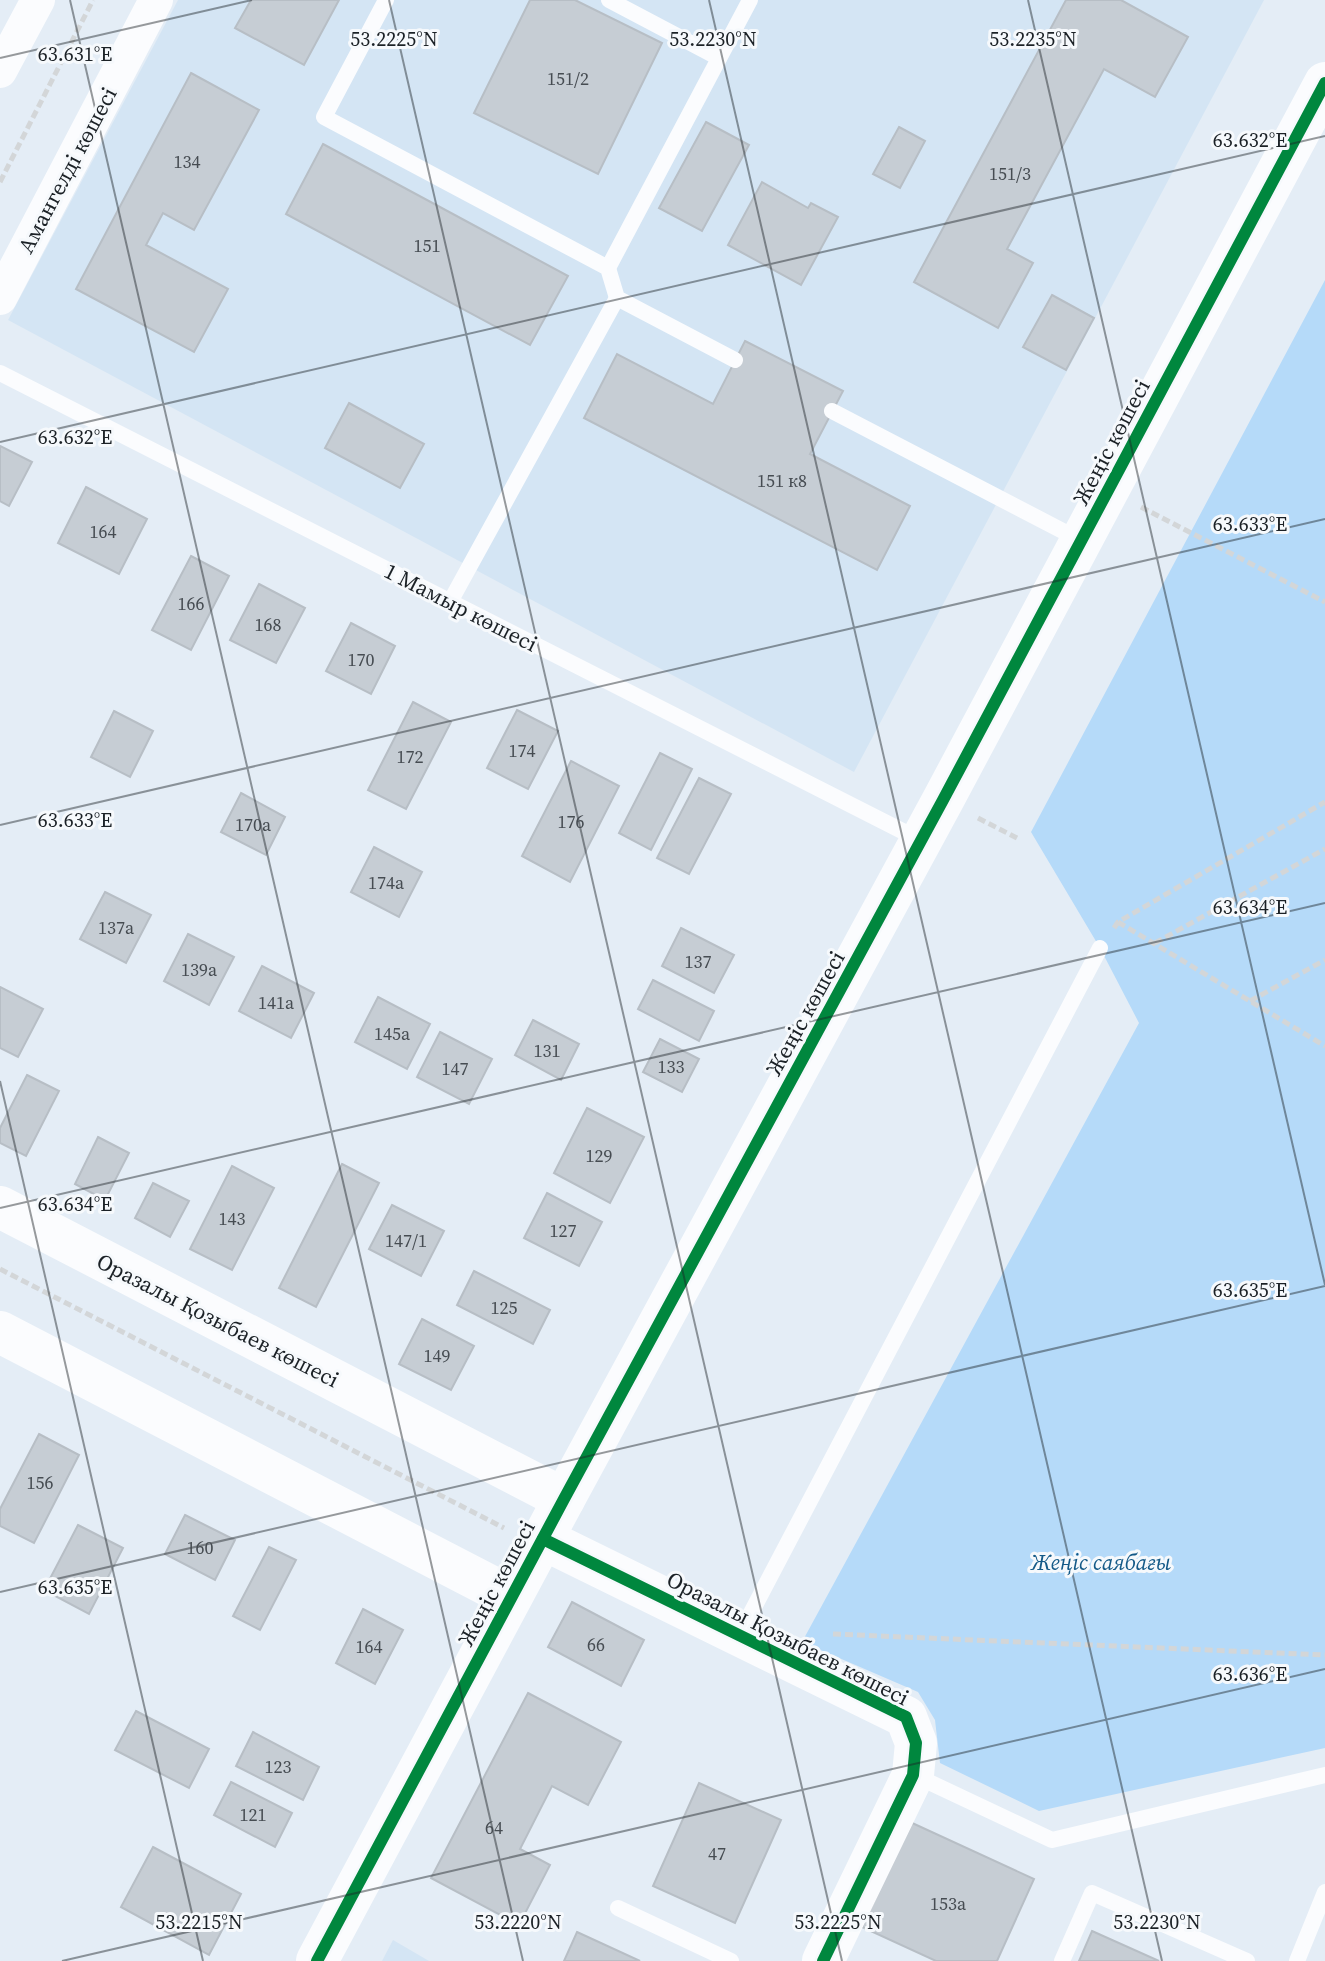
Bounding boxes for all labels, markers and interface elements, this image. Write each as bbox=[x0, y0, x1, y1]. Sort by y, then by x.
text: 53.2225°N bbox=[350, 25, 438, 53]
text: 53.2230°N bbox=[669, 25, 757, 53]
text: 53.2235°N bbox=[989, 25, 1077, 53]
text: 63.631°E bbox=[38, 40, 112, 68]
house number: 151/2 bbox=[547, 66, 589, 91]
street label: Амангелді көшесі bbox=[11, 82, 123, 258]
text: 63.632°E bbox=[1213, 126, 1287, 154]
house number: 134 bbox=[174, 149, 201, 174]
house number: 151/3 bbox=[989, 161, 1031, 186]
house number: 151 bbox=[414, 233, 441, 258]
street label: Жеңіс көшесі bbox=[1065, 374, 1157, 510]
text: 63.632°E bbox=[38, 423, 112, 451]
house number: 151 к8 bbox=[757, 468, 807, 493]
text: 63.633°E bbox=[1213, 510, 1287, 538]
house number: 164 bbox=[90, 519, 117, 544]
street label: 1 Мамыр көшесі bbox=[379, 555, 543, 659]
house number: 166 bbox=[178, 591, 205, 616]
house number: 168 bbox=[255, 612, 282, 637]
house number: 170 bbox=[348, 647, 375, 672]
house number: 174 bbox=[509, 738, 536, 763]
house number: 172 bbox=[397, 744, 424, 769]
text: 63.633°E bbox=[38, 806, 112, 834]
house number: 176 bbox=[558, 809, 585, 834]
house number: 170а bbox=[235, 812, 272, 837]
house number: 174а bbox=[368, 870, 405, 895]
text: 63.634°E bbox=[1213, 893, 1287, 921]
house number: 137а bbox=[98, 915, 135, 940]
street label: Жеңіс көшесі bbox=[758, 945, 852, 1081]
house number: 137 bbox=[685, 949, 712, 974]
house number: 139а bbox=[181, 957, 218, 982]
house number: 141а bbox=[258, 990, 295, 1015]
house number: 145а bbox=[374, 1021, 411, 1046]
house number: 131 bbox=[534, 1038, 561, 1063]
house number: 133 bbox=[658, 1054, 685, 1079]
house number: 147 bbox=[442, 1056, 469, 1081]
house number: 129 bbox=[586, 1143, 613, 1168]
text: 63.634°E bbox=[38, 1190, 112, 1218]
house number: 143 bbox=[219, 1206, 246, 1231]
house number: 127 bbox=[550, 1218, 577, 1243]
house number: 147/1 bbox=[385, 1228, 427, 1253]
street label: Оразалы Қозыбаев көшесі bbox=[92, 1246, 344, 1394]
text: 63.635°E bbox=[1213, 1276, 1287, 1304]
house number: 125 bbox=[491, 1295, 518, 1320]
house number: 149 bbox=[424, 1343, 451, 1368]
house number: 156 bbox=[27, 1470, 54, 1495]
street label: Жеңіс көшесі bbox=[450, 1515, 542, 1651]
house number: 160 bbox=[187, 1535, 214, 1560]
park label: Жеңіс саябағы bbox=[1030, 1547, 1172, 1577]
street label: Оразалы Қозыбаев көшесі bbox=[662, 1564, 914, 1712]
text: 63.635°E bbox=[38, 1573, 112, 1601]
house number: 66 bbox=[587, 1632, 605, 1657]
house number: 164 bbox=[356, 1634, 383, 1659]
text: 63.636°E bbox=[1213, 1660, 1287, 1688]
house number: 123 bbox=[265, 1754, 292, 1779]
house number: 121 bbox=[240, 1802, 267, 1827]
house number: 64 bbox=[485, 1815, 503, 1840]
house number: 47 bbox=[708, 1841, 726, 1866]
house number: 153а bbox=[930, 1891, 967, 1916]
text: 53.2215°N bbox=[155, 1908, 243, 1936]
text: 53.2220°N bbox=[474, 1908, 562, 1936]
text: 53.2225°N bbox=[794, 1908, 882, 1936]
text: 53.2230°N bbox=[1113, 1908, 1201, 1936]

